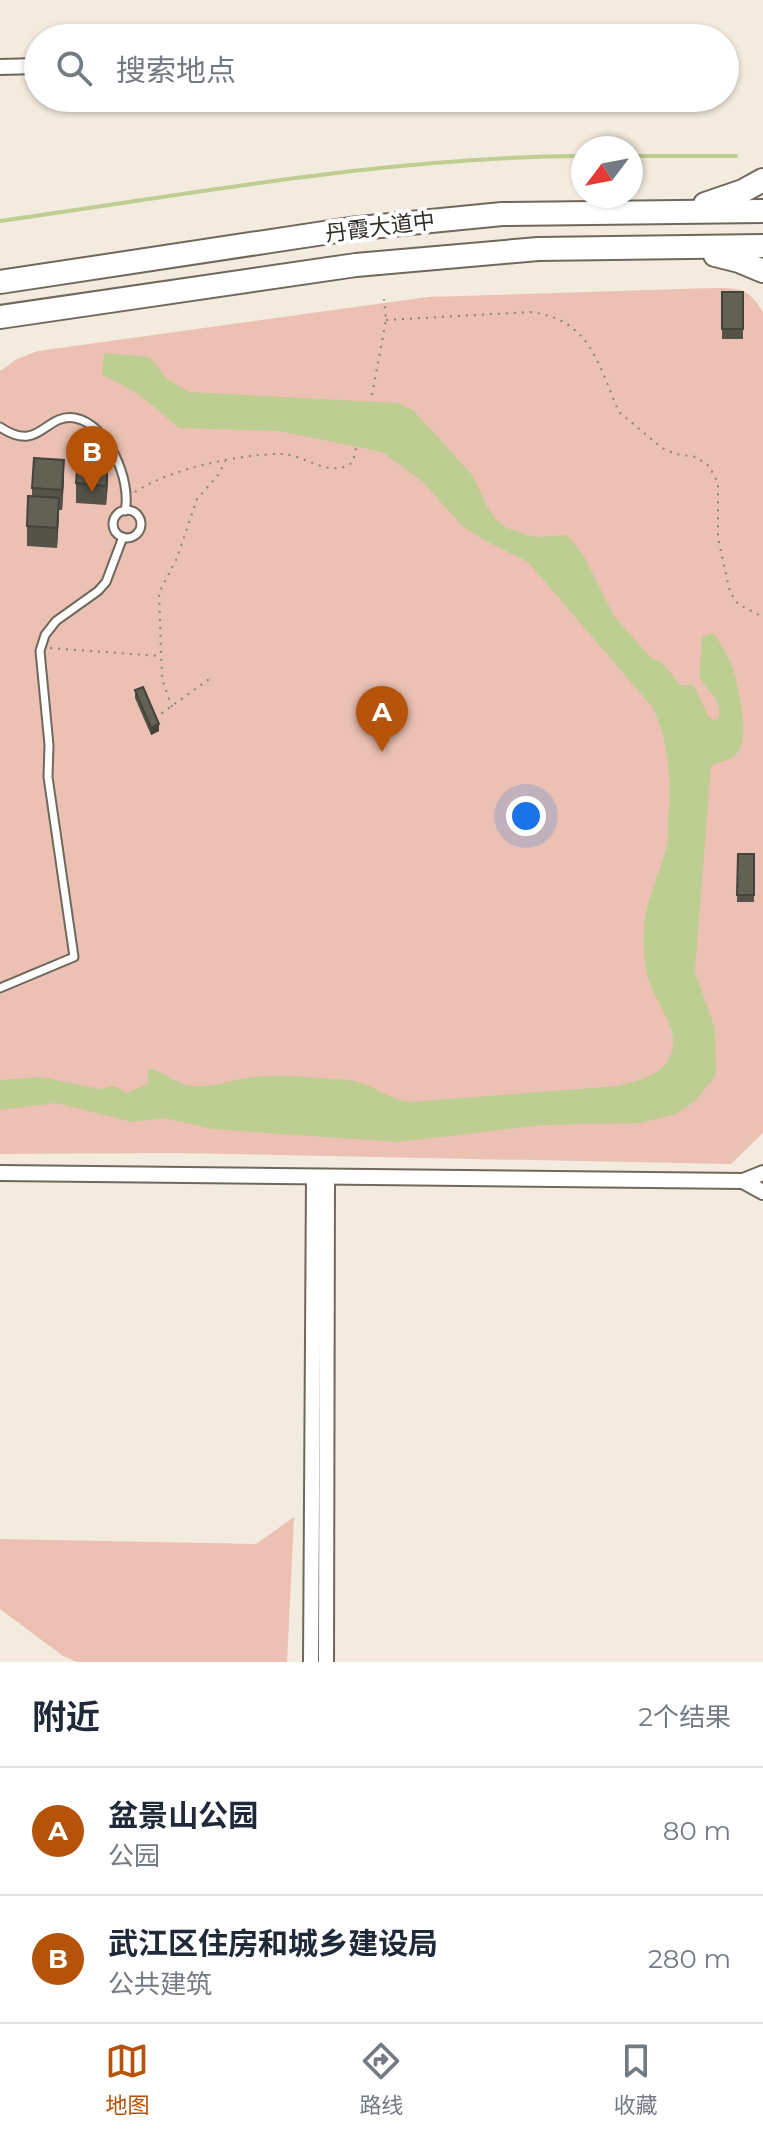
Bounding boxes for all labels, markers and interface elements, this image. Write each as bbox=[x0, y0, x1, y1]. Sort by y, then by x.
search box bbox=[24, 24, 739, 112]
icon: search bbox=[52, 46, 96, 90]
text: 搜索地点 bbox=[116, 52, 236, 89]
north arrow bbox=[571, 136, 643, 208]
street label: 丹霞大道中 bbox=[324, 207, 436, 247]
pin: B bbox=[66, 426, 118, 492]
pin: A bbox=[356, 686, 408, 752]
your location bbox=[506, 796, 546, 836]
text: 附近 bbox=[32, 1696, 100, 1738]
text: 2个结果 bbox=[638, 1701, 731, 1733]
text: 盆景山公园 bbox=[108, 1797, 258, 1834]
text: A bbox=[48, 1815, 68, 1847]
text: 80 m bbox=[663, 1815, 731, 1847]
text: 公园 bbox=[108, 1840, 160, 1872]
text: 武江区住房和城乡建设局 bbox=[108, 1925, 438, 1962]
text: B bbox=[48, 1943, 68, 1975]
text: 280 m bbox=[648, 1943, 731, 1975]
text: 公共建筑 bbox=[108, 1968, 212, 2000]
tab: 地图 bbox=[105, 2039, 149, 2119]
tab: 路线 bbox=[359, 2039, 404, 2119]
tab: 收藏 bbox=[614, 2039, 658, 2119]

